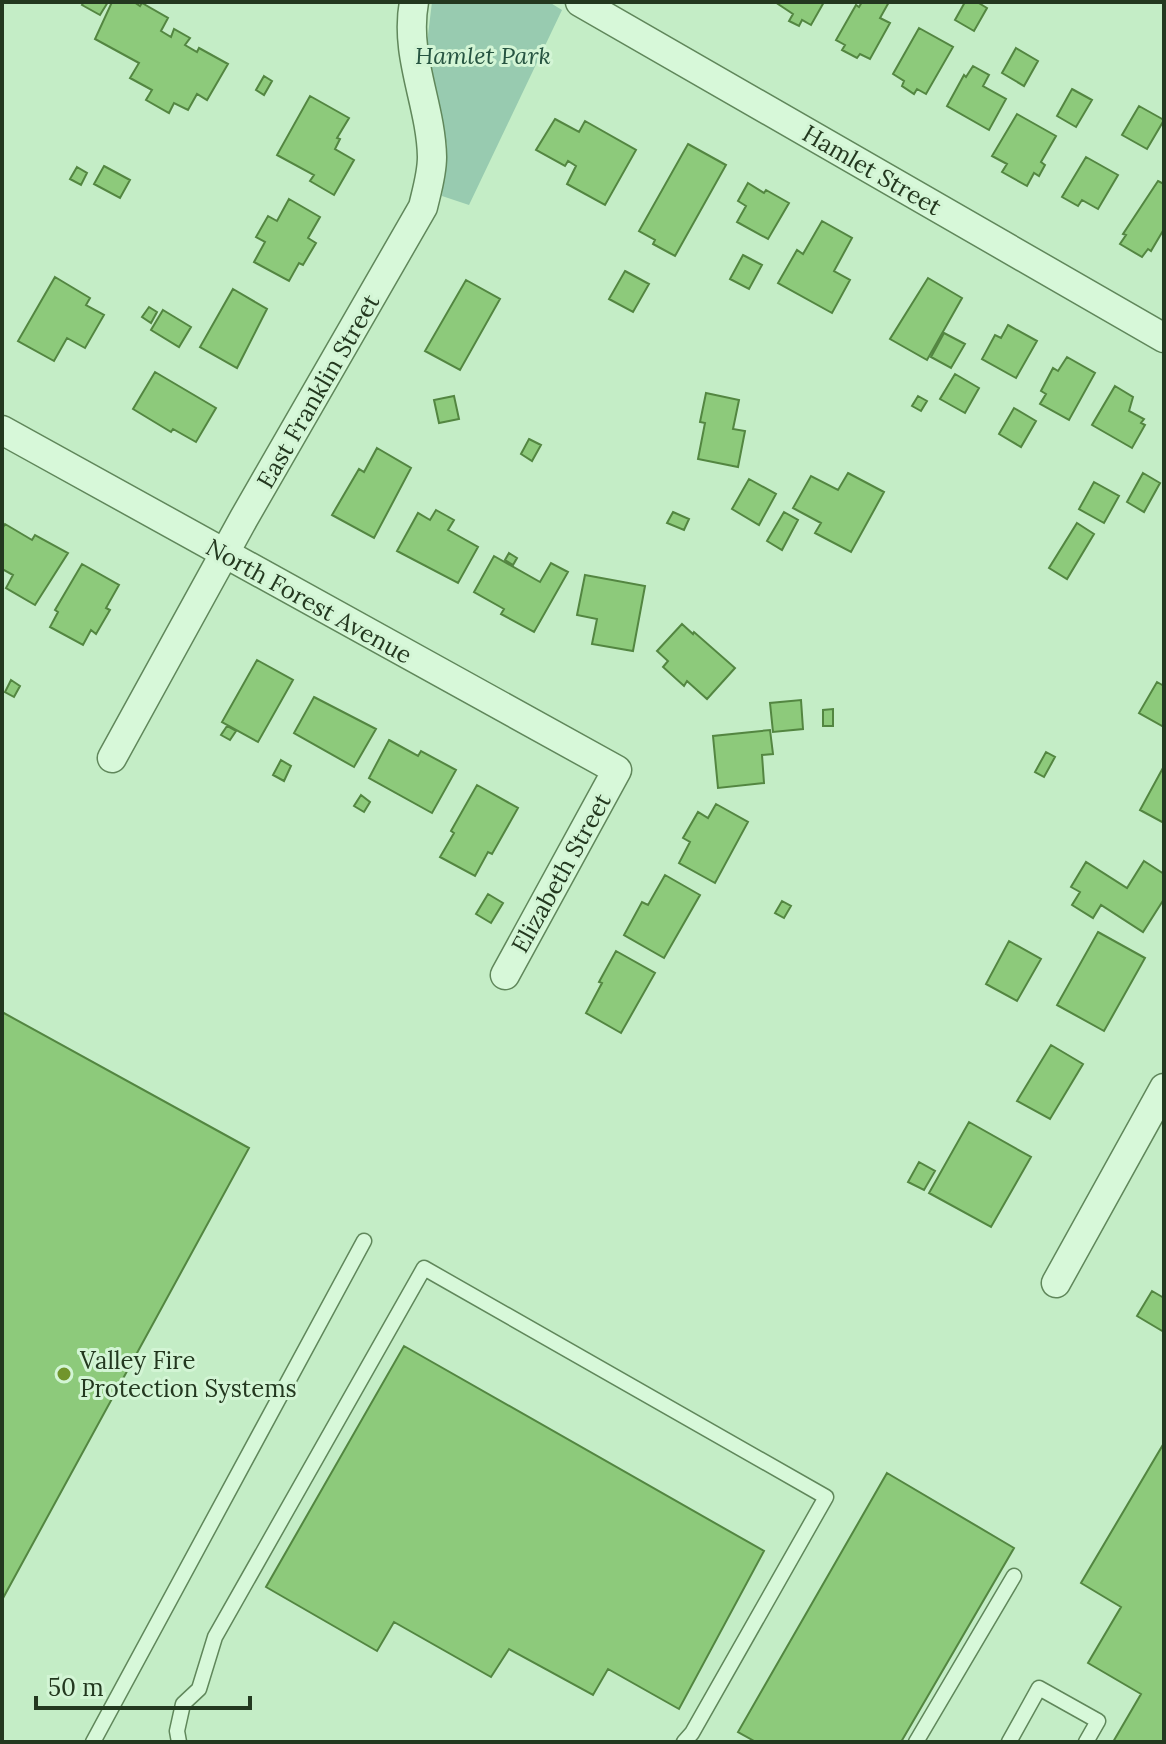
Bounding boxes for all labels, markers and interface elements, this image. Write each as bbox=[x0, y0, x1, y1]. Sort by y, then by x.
park label: Hamlet Park bbox=[415, 40, 551, 71]
street label: Hamlet Street bbox=[797, 118, 948, 223]
street label: East Franklin Street bbox=[250, 288, 387, 494]
street label: North Forest Avenue bbox=[201, 531, 417, 671]
street label: Elizabeth Street bbox=[504, 787, 618, 958]
place label: Valley Fire Protection Systems bbox=[79, 1345, 297, 1404]
marker: Valley Fire Protection Systems bbox=[55, 1365, 73, 1383]
scale bar bbox=[36, 1660, 250, 1710]
text: 50 m bbox=[48, 1672, 104, 1703]

